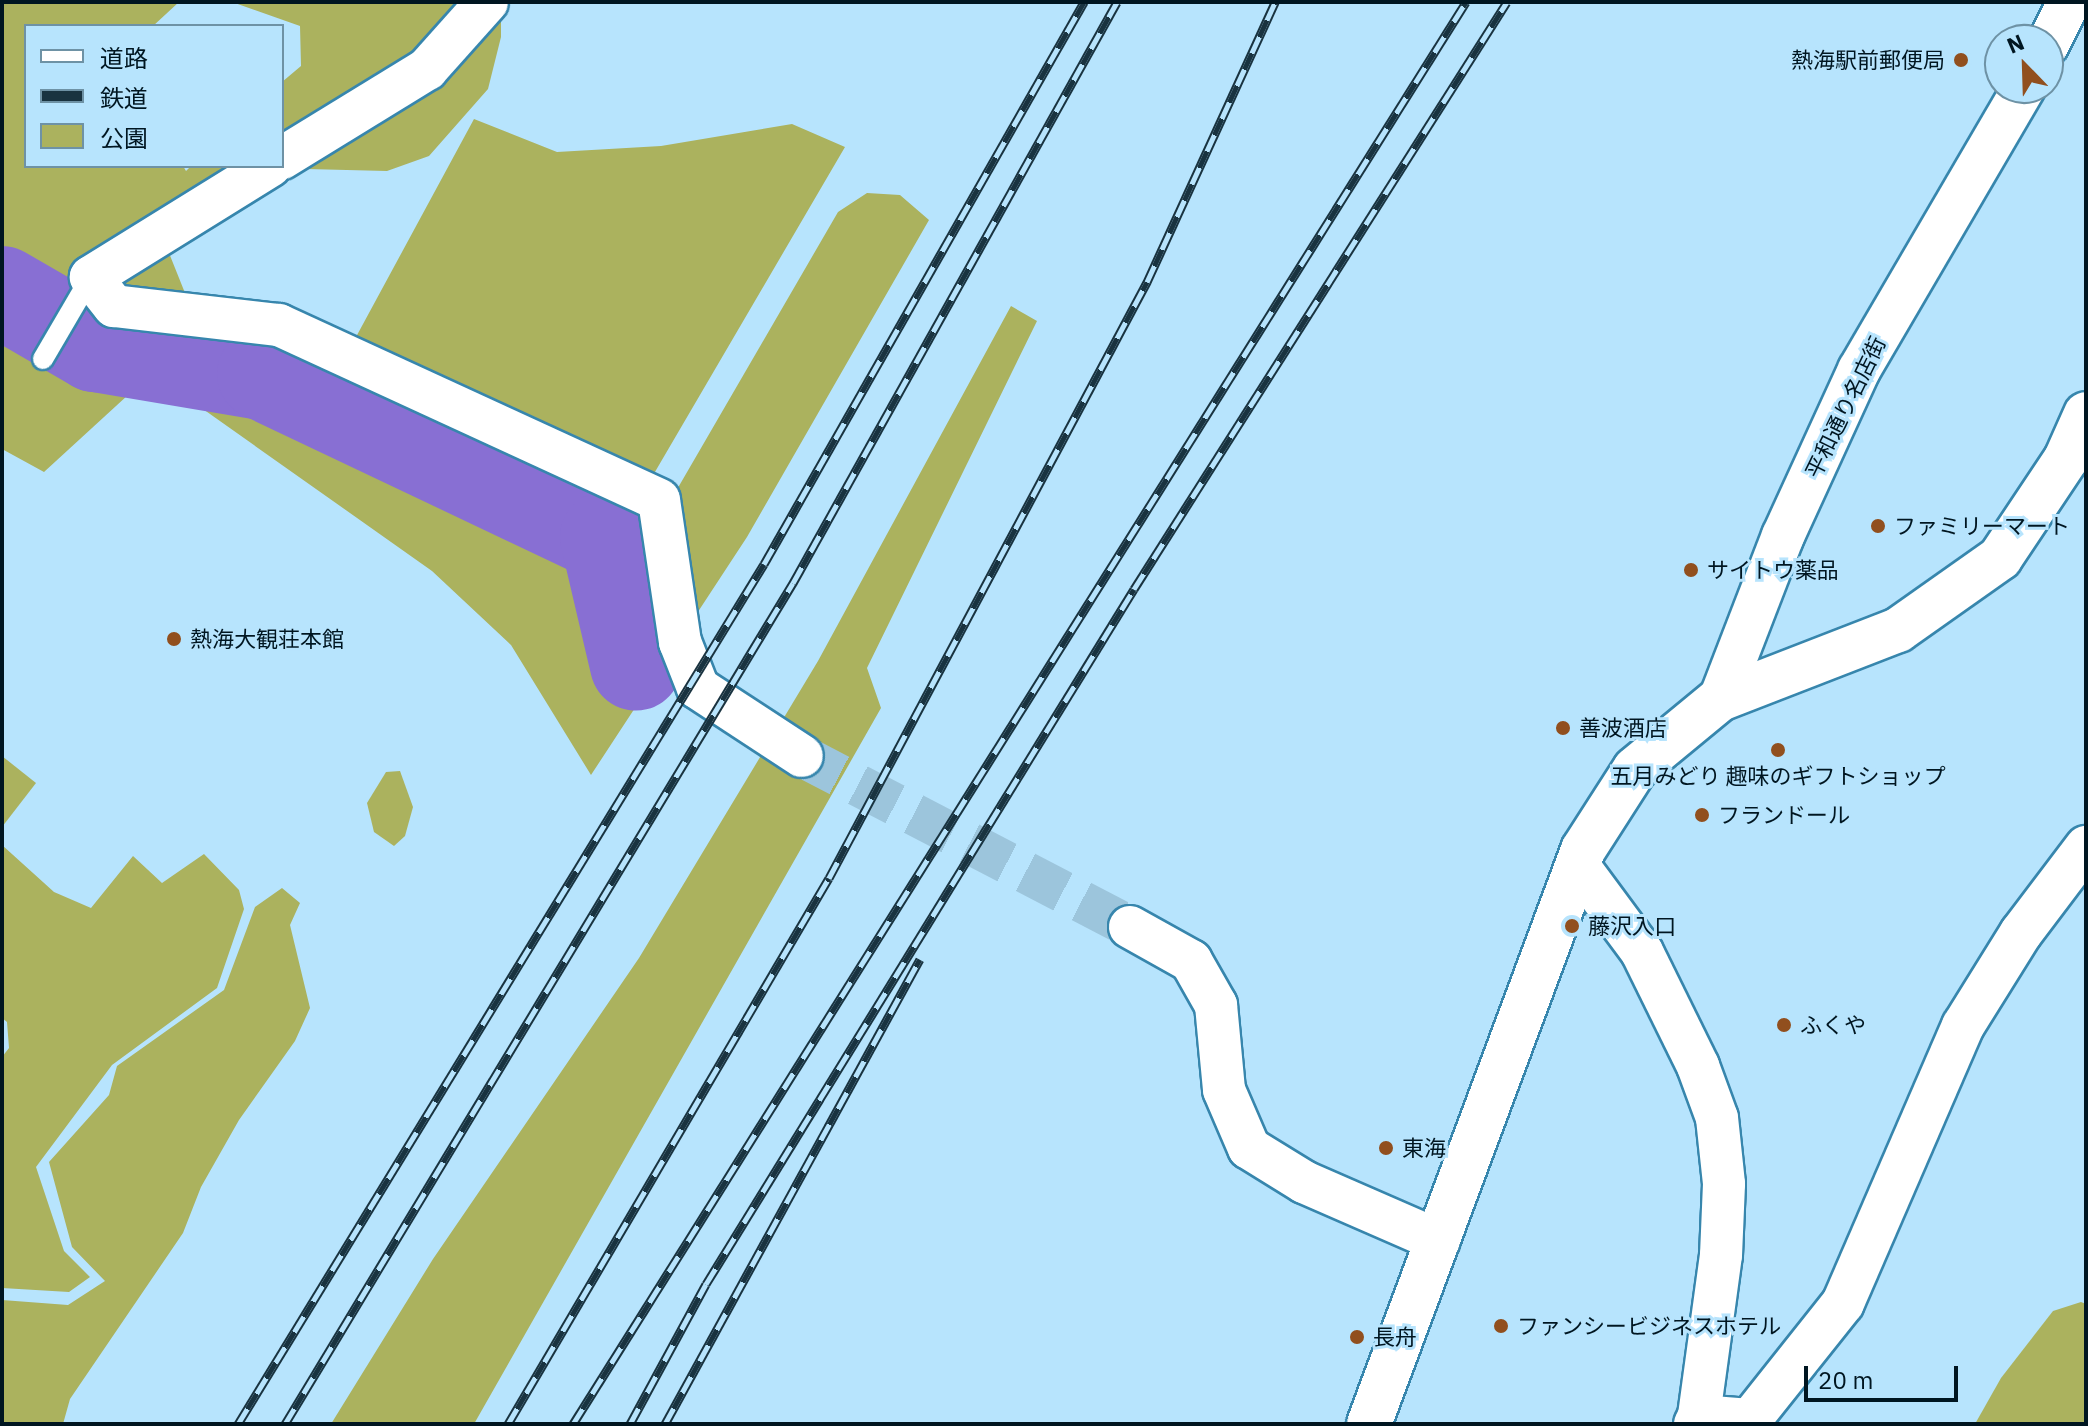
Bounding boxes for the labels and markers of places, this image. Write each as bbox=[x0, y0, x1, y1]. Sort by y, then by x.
place label: 熱海駅前郵便局 bbox=[1791, 47, 1945, 73]
marker: 熱海駅前郵便局 bbox=[1952, 51, 1970, 69]
place label: ファミリーマート bbox=[1894, 513, 2070, 539]
marker: ファミリーマート bbox=[1869, 517, 1887, 535]
place label: サイトウ薬品 bbox=[1707, 557, 1839, 583]
marker: サイトウ薬品 bbox=[1682, 561, 1700, 579]
place label: 熱海大観荘本館 bbox=[190, 626, 344, 652]
marker: 熱海大観荘本館 bbox=[165, 630, 183, 648]
place label: 善波酒店 bbox=[1579, 715, 1667, 741]
marker: 善波酒店 bbox=[1554, 719, 1572, 737]
marker: 五月みどり 趣味のギフトショップ bbox=[1769, 741, 1787, 759]
place label: 五月みどり 趣味のギフトショップ bbox=[1610, 763, 1946, 789]
place label: フランドール bbox=[1718, 802, 1850, 828]
marker: フランドール bbox=[1693, 806, 1711, 824]
place label: 藤沢入口 bbox=[1588, 913, 1676, 939]
marker: 藤沢入口 bbox=[1563, 917, 1581, 935]
place label: ふくや bbox=[1800, 1012, 1866, 1038]
marker: ふくや bbox=[1775, 1016, 1793, 1034]
place label: 東海 bbox=[1402, 1135, 1446, 1161]
marker: 東海 bbox=[1377, 1139, 1395, 1157]
place label: ファンシービジネスホテル bbox=[1517, 1313, 1781, 1339]
marker: ファンシービジネスホテル bbox=[1492, 1317, 1510, 1335]
place label: 長舟 bbox=[1373, 1324, 1417, 1350]
marker: 長舟 bbox=[1348, 1328, 1366, 1346]

